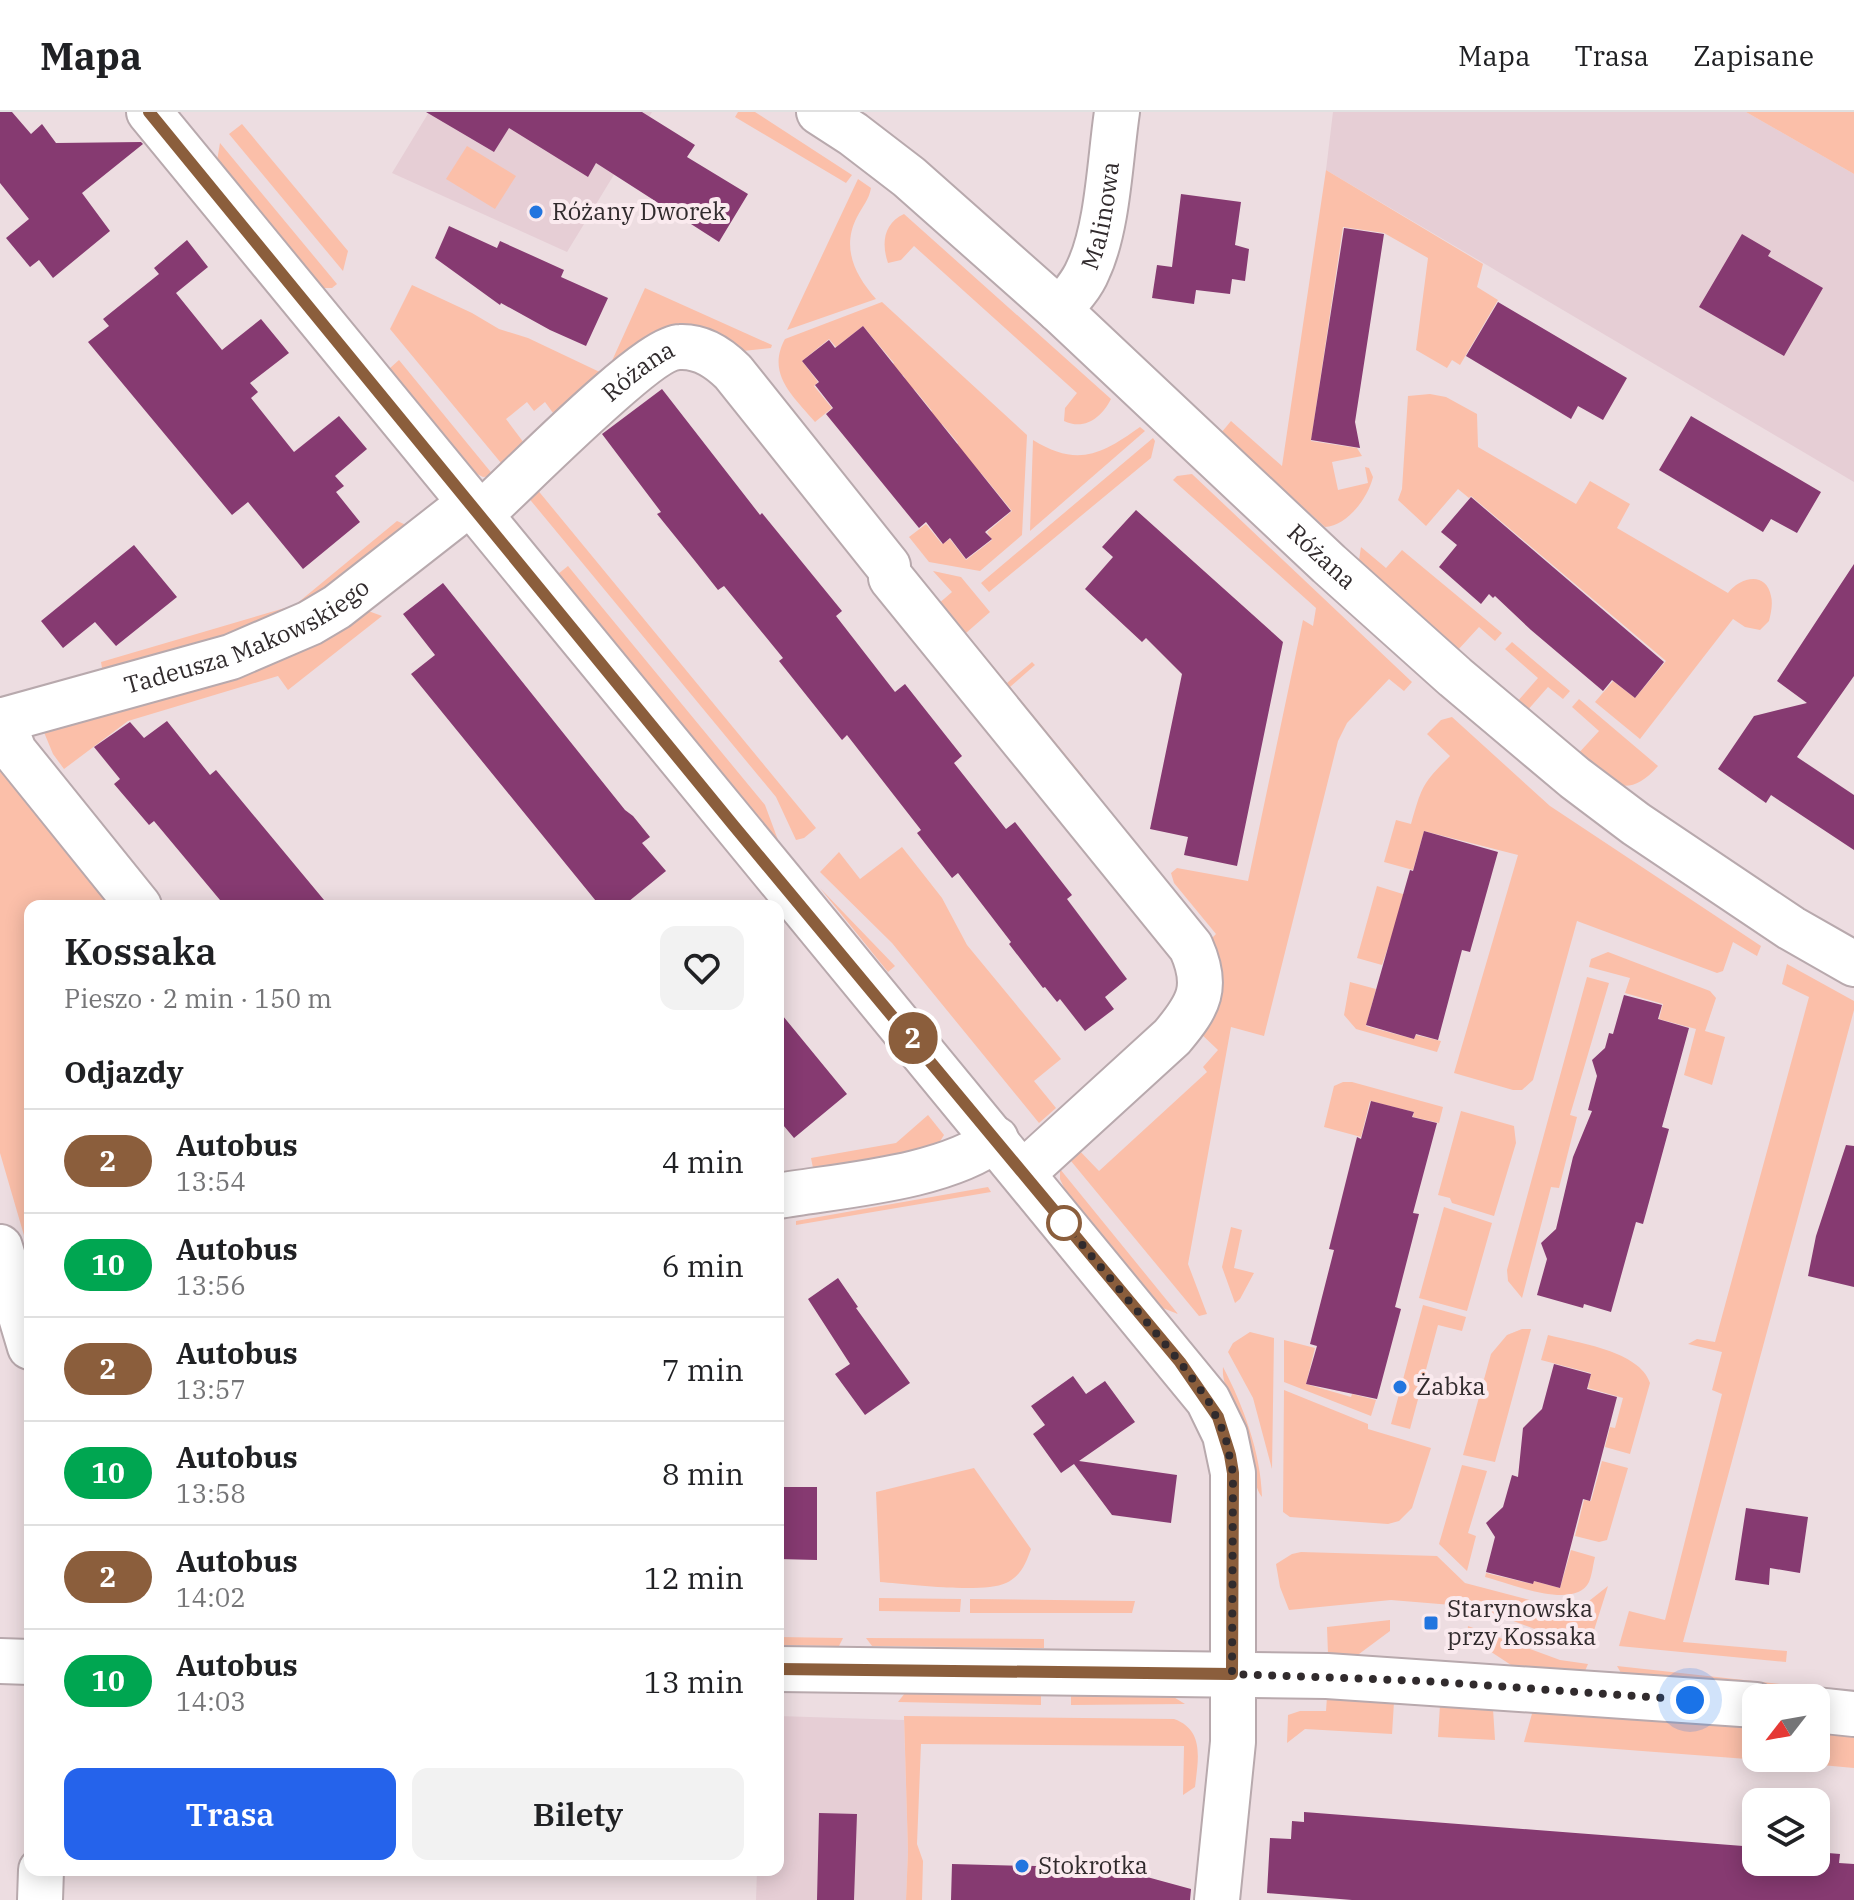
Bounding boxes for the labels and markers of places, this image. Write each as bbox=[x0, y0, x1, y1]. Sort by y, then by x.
place label: Różany Dworek bbox=[552, 195, 726, 227]
marker: Różany Dworek bbox=[527, 203, 545, 221]
unlabelled marker bbox=[1047, 1206, 1081, 1240]
place label: Żabka bbox=[1416, 1370, 1486, 1402]
marker: Żabka bbox=[1391, 1378, 1409, 1396]
place label: Starynowska przy Kossaka bbox=[1447, 1592, 1596, 1652]
marker: Starynowska przy Kossaka bbox=[1422, 1614, 1440, 1632]
place label: Stokrotka bbox=[1038, 1849, 1148, 1881]
marker: Stokrotka bbox=[1013, 1857, 1031, 1875]

